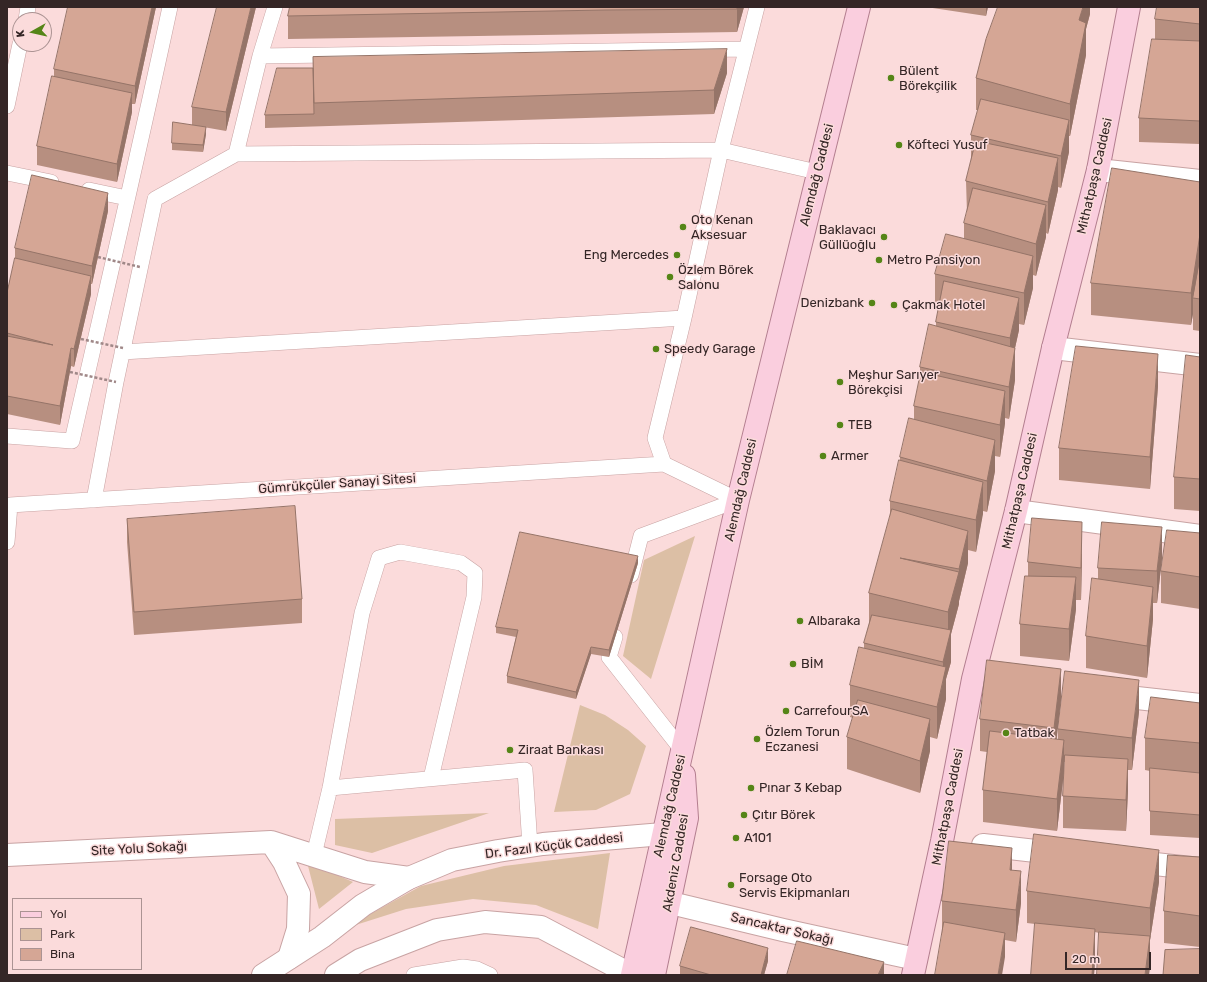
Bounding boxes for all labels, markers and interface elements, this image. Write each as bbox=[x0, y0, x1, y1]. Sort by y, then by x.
north arrow bbox=[12, 12, 52, 52]
text: K bbox=[14, 29, 28, 38]
place label: Bülent Börekçilik bbox=[899, 63, 957, 94]
marker: Bülent Börekçilik bbox=[886, 73, 896, 83]
street label: Mithatpaşa Caddesi bbox=[1074, 116, 1116, 236]
street label: Alemdağ Caddesi bbox=[797, 122, 837, 228]
place label: Köfteci Yusuf bbox=[907, 137, 988, 153]
marker: Köfteci Yusuf bbox=[894, 140, 904, 150]
place label: Oto Kenan Aksesuar bbox=[691, 212, 753, 243]
marker: Oto Kenan Aksesuar bbox=[678, 222, 688, 232]
place label: Baklavacı Güllüoğlu bbox=[819, 222, 876, 253]
marker: Baklavacı Güllüoğlu bbox=[879, 232, 889, 242]
place label: Eng Mercedes bbox=[584, 247, 669, 263]
marker: Eng Mercedes bbox=[672, 250, 682, 260]
place label: Metro Pansiyon bbox=[887, 252, 980, 268]
marker: Metro Pansiyon bbox=[874, 255, 884, 265]
place label: Özlem Börek Salonu bbox=[678, 262, 754, 293]
marker: Özlem Börek Salonu bbox=[665, 272, 675, 282]
place label: Denizbank bbox=[801, 295, 864, 311]
place label: Çakmak Hotel bbox=[902, 297, 985, 313]
marker: Denizbank bbox=[867, 298, 877, 308]
marker: Çakmak Hotel bbox=[889, 300, 899, 310]
place label: Speedy Garage bbox=[664, 341, 756, 357]
marker: Speedy Garage bbox=[651, 344, 661, 354]
place label: Meşhur Sarıyer Börekçisi bbox=[848, 367, 939, 398]
marker: Meşhur Sarıyer Börekçisi bbox=[835, 377, 845, 387]
place label: TEB bbox=[848, 417, 872, 433]
marker: TEB bbox=[835, 420, 845, 430]
street label: Mithatpaşa Caddesi bbox=[999, 431, 1041, 551]
street label: Alemdağ Caddesi bbox=[722, 437, 760, 543]
place label: Armer bbox=[831, 448, 868, 464]
marker: Armer bbox=[818, 451, 828, 461]
street label: Gümrükçüler Sanayi Sitesi bbox=[258, 471, 416, 497]
place label: Albaraka bbox=[808, 613, 861, 629]
marker: Albaraka bbox=[795, 616, 805, 626]
place label: BİM bbox=[801, 656, 824, 672]
marker: BİM bbox=[788, 659, 798, 669]
place label: CarrefourSA bbox=[794, 703, 869, 719]
marker: CarrefourSA bbox=[781, 706, 791, 716]
place label: Özlem Torun Eczanesi bbox=[765, 724, 840, 755]
place label: Tatbak bbox=[1014, 725, 1054, 741]
marker: Tatbak bbox=[1001, 728, 1011, 738]
marker: Özlem Torun Eczanesi bbox=[752, 734, 762, 744]
place label: Ziraat Bankası bbox=[518, 742, 604, 758]
marker: Ziraat Bankası bbox=[505, 745, 515, 755]
street label: Mithatpaşa Caddesi bbox=[929, 747, 967, 867]
street label: Alemdağ Caddesi bbox=[651, 753, 689, 859]
place label: Pınar 3 Kebap bbox=[759, 780, 842, 796]
marker: Pınar 3 Kebap bbox=[746, 783, 756, 793]
place label: Çıtır Börek bbox=[752, 807, 815, 823]
marker: Çıtır Börek bbox=[739, 810, 749, 820]
street label: Akdeniz Caddesi bbox=[660, 813, 692, 913]
street label: Dr. Fazıl Küçük Caddesi bbox=[484, 830, 624, 862]
place label: A101 bbox=[744, 830, 772, 846]
marker: A101 bbox=[731, 833, 741, 843]
street label: Site Yolu Sokağı bbox=[91, 839, 187, 859]
place label: Forsage Oto Servis Ekipmanları bbox=[739, 870, 850, 901]
marker: Forsage Oto Servis Ekipmanları bbox=[726, 880, 736, 890]
legend bbox=[12, 898, 142, 970]
text: Yol bbox=[50, 907, 67, 921]
street label: Sancaktar Sokağı bbox=[729, 910, 835, 948]
text: Park bbox=[50, 927, 75, 941]
scale bar bbox=[1067, 944, 1153, 970]
text: Bina bbox=[50, 947, 75, 961]
text: 20 m bbox=[1072, 952, 1100, 966]

